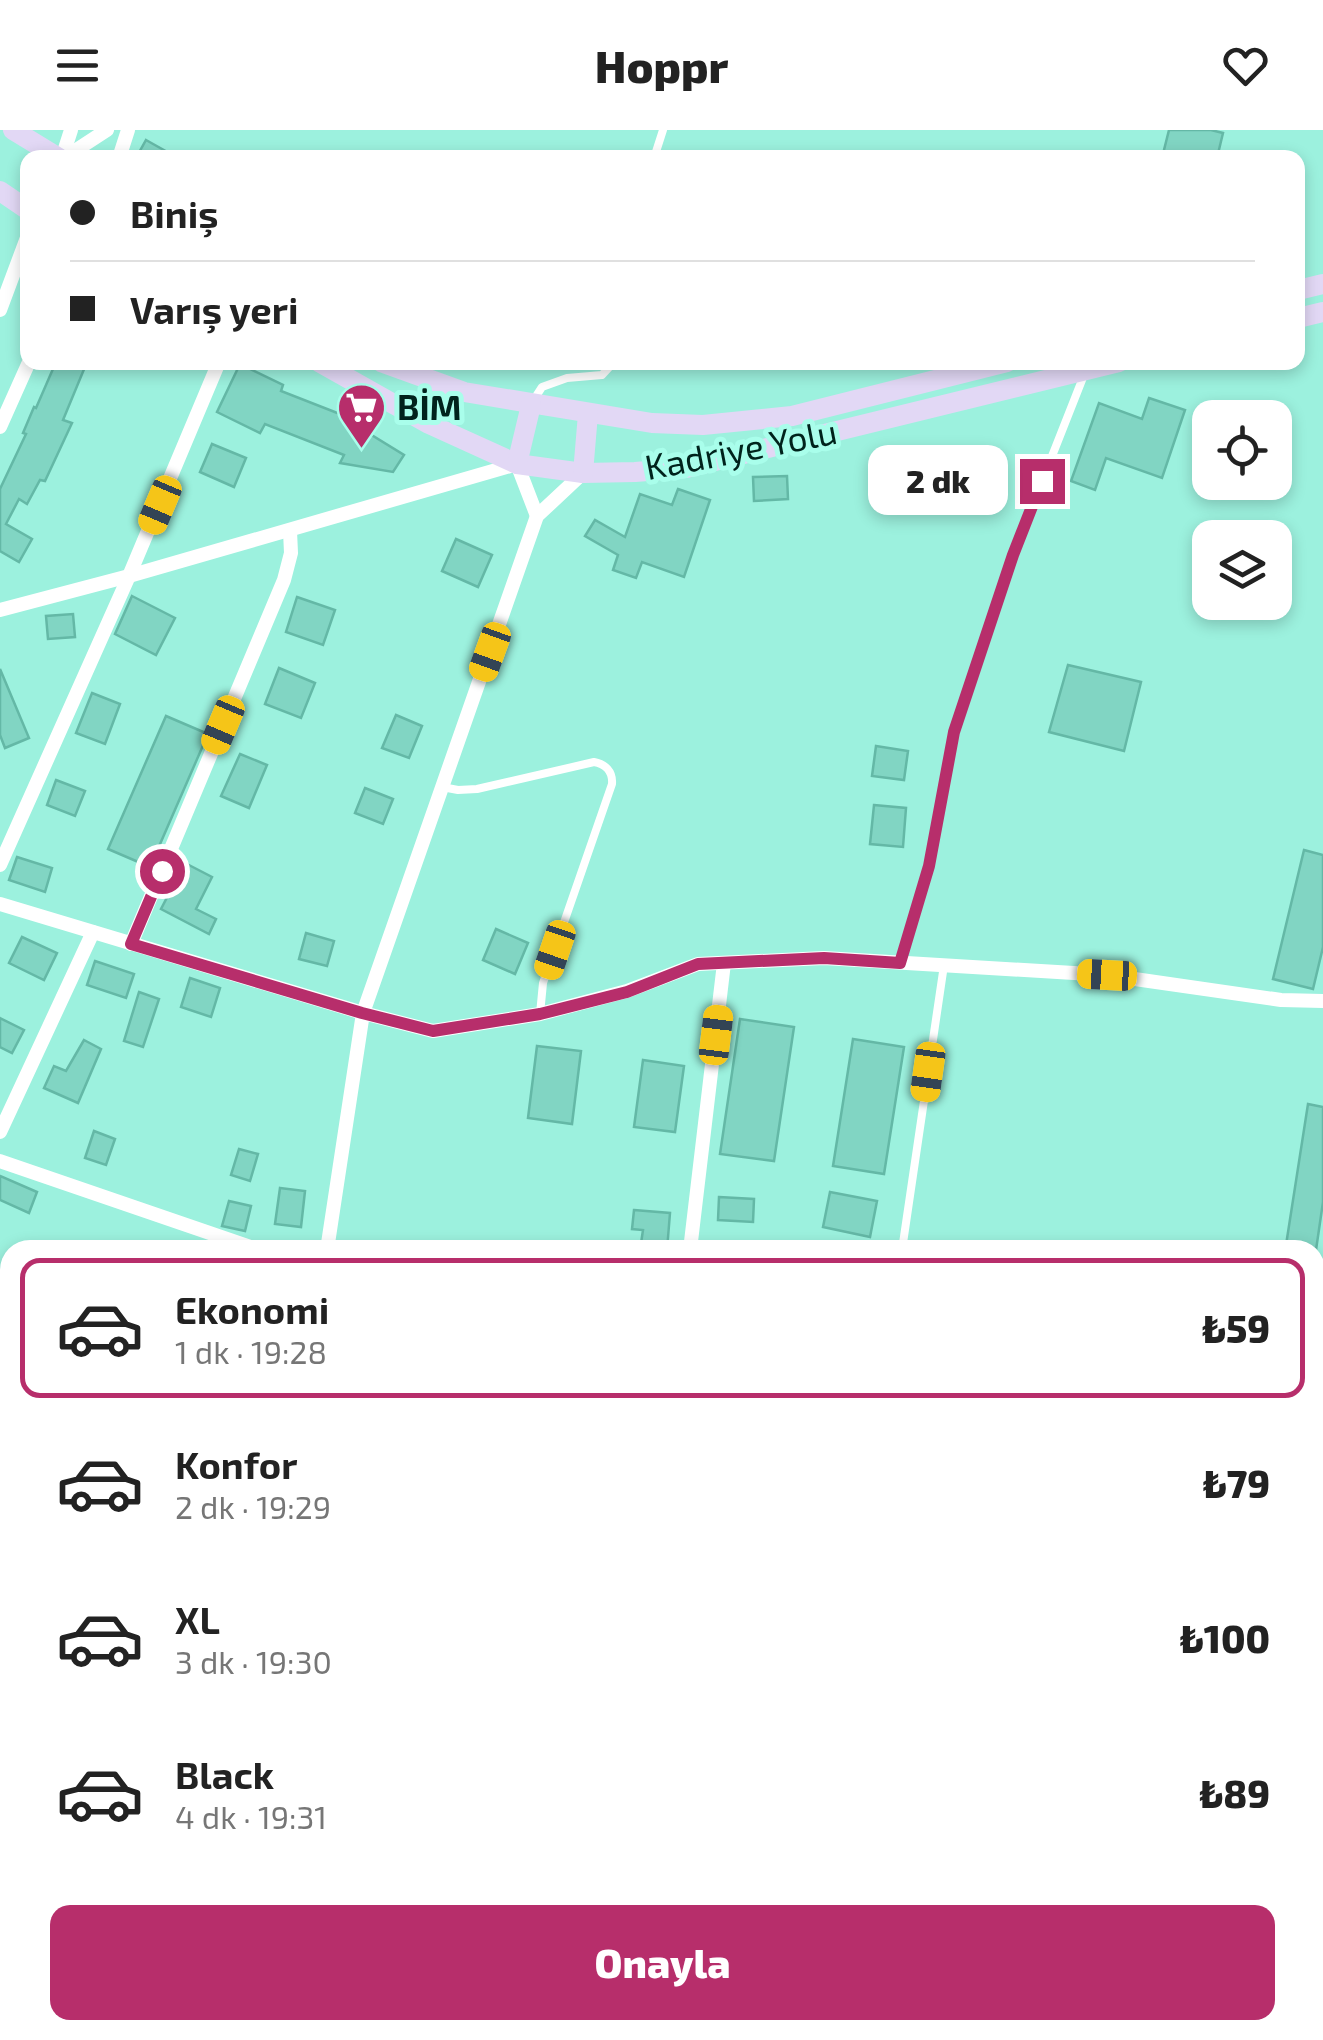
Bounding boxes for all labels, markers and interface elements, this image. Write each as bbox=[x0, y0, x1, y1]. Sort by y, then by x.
icon: menu bbox=[50, 38, 105, 93]
text: Hoppr bbox=[595, 38, 728, 92]
icon: heart bbox=[1218, 38, 1273, 93]
text: Biniş bbox=[130, 190, 218, 236]
text: Varış yeri bbox=[130, 286, 299, 332]
supermarket icon: BİM bbox=[336, 382, 388, 450]
place label: BİM bbox=[397, 385, 462, 427]
map controls bbox=[1192, 400, 1292, 620]
button: locate bbox=[1192, 400, 1292, 500]
street label: Kadriye Yolu bbox=[641, 409, 840, 487]
callout: 2 dk bbox=[867, 446, 1007, 516]
route end bbox=[1020, 459, 1065, 504]
text: 2 dk bbox=[906, 461, 970, 499]
car bbox=[134, 472, 186, 538]
button: layers bbox=[1192, 520, 1292, 620]
car bbox=[466, 619, 514, 685]
car bbox=[197, 692, 249, 758]
route start bbox=[140, 849, 185, 894]
car bbox=[531, 917, 579, 983]
car bbox=[1076, 958, 1138, 992]
car bbox=[697, 1003, 735, 1067]
car bbox=[909, 1040, 947, 1104]
icon: car bbox=[55, 1283, 145, 1373]
text: Ekonomi bbox=[175, 1286, 329, 1332]
text: ₺59 bbox=[1202, 1305, 1270, 1351]
text: 1 dk · 19:28 bbox=[175, 1332, 327, 1370]
icon: car bbox=[55, 1438, 145, 1528]
text: Konfor bbox=[175, 1441, 297, 1487]
text: ₺79 bbox=[1203, 1460, 1270, 1506]
text: 2 dk · 19:29 bbox=[175, 1487, 331, 1525]
icon: car bbox=[55, 1593, 145, 1683]
text: XL bbox=[175, 1596, 220, 1642]
text: ₺100 bbox=[1180, 1615, 1270, 1661]
text: 3 dk · 19:30 bbox=[175, 1642, 332, 1680]
icon: car bbox=[55, 1748, 145, 1838]
text: Black bbox=[175, 1751, 274, 1797]
text: ₺89 bbox=[1199, 1770, 1270, 1816]
text: 4 dk · 19:31 bbox=[175, 1797, 327, 1835]
button: Onayla bbox=[50, 1905, 1275, 2020]

